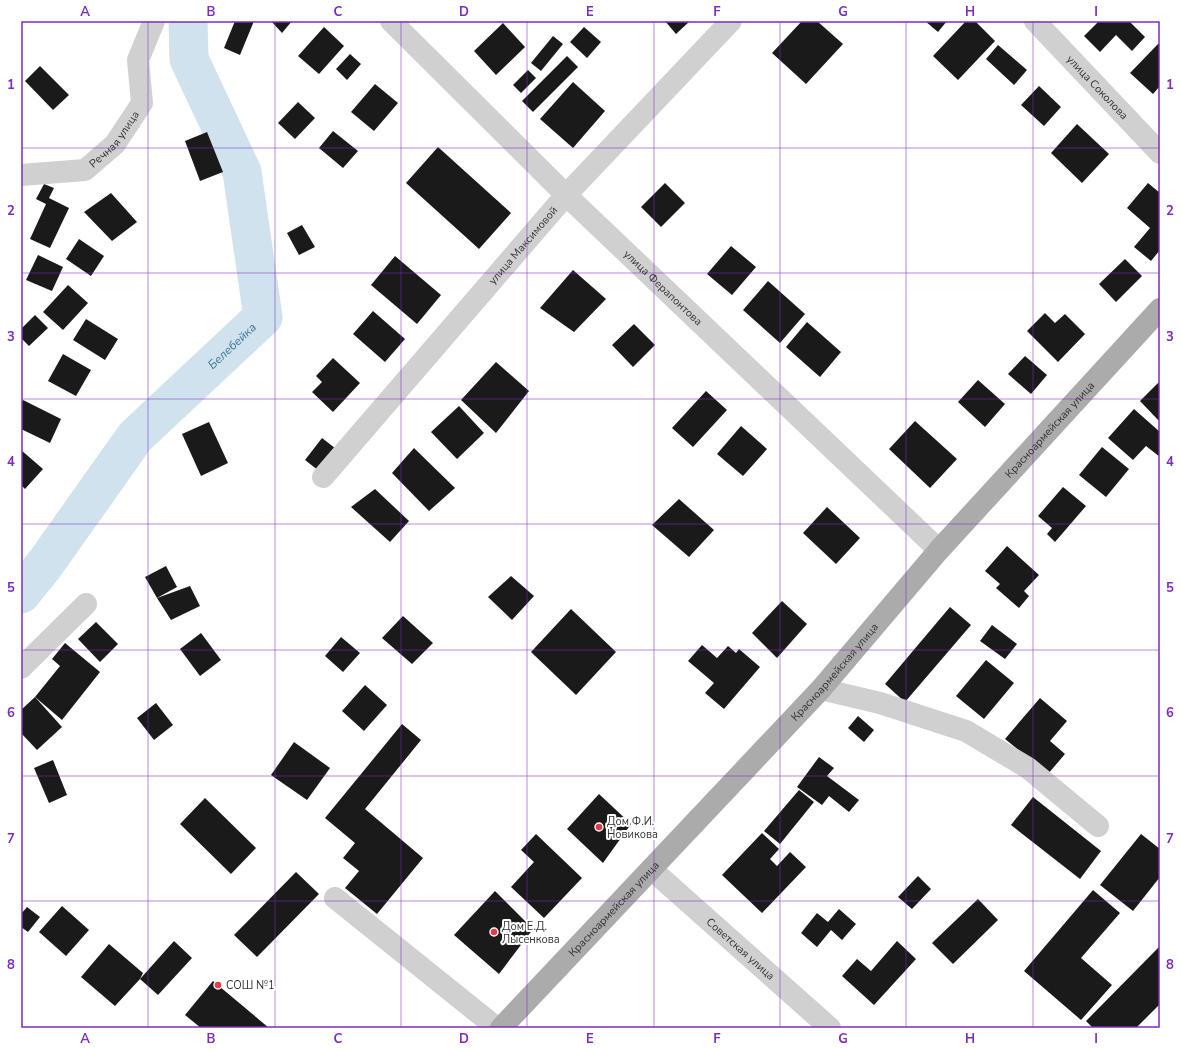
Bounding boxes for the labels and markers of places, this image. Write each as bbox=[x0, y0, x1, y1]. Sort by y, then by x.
place label: Дом Ф.И. Новикова bbox=[607, 814, 658, 842]
marker: Дом Ф.И. Новикова bbox=[594, 822, 604, 832]
place label: Дом Е.Д. Лысенкова bbox=[502, 919, 560, 947]
marker: Дом Е.Д. Лысенкова bbox=[489, 927, 499, 937]
place label: СОШ №1 bbox=[226, 978, 275, 993]
marker: СОШ №1 bbox=[213, 980, 223, 990]

